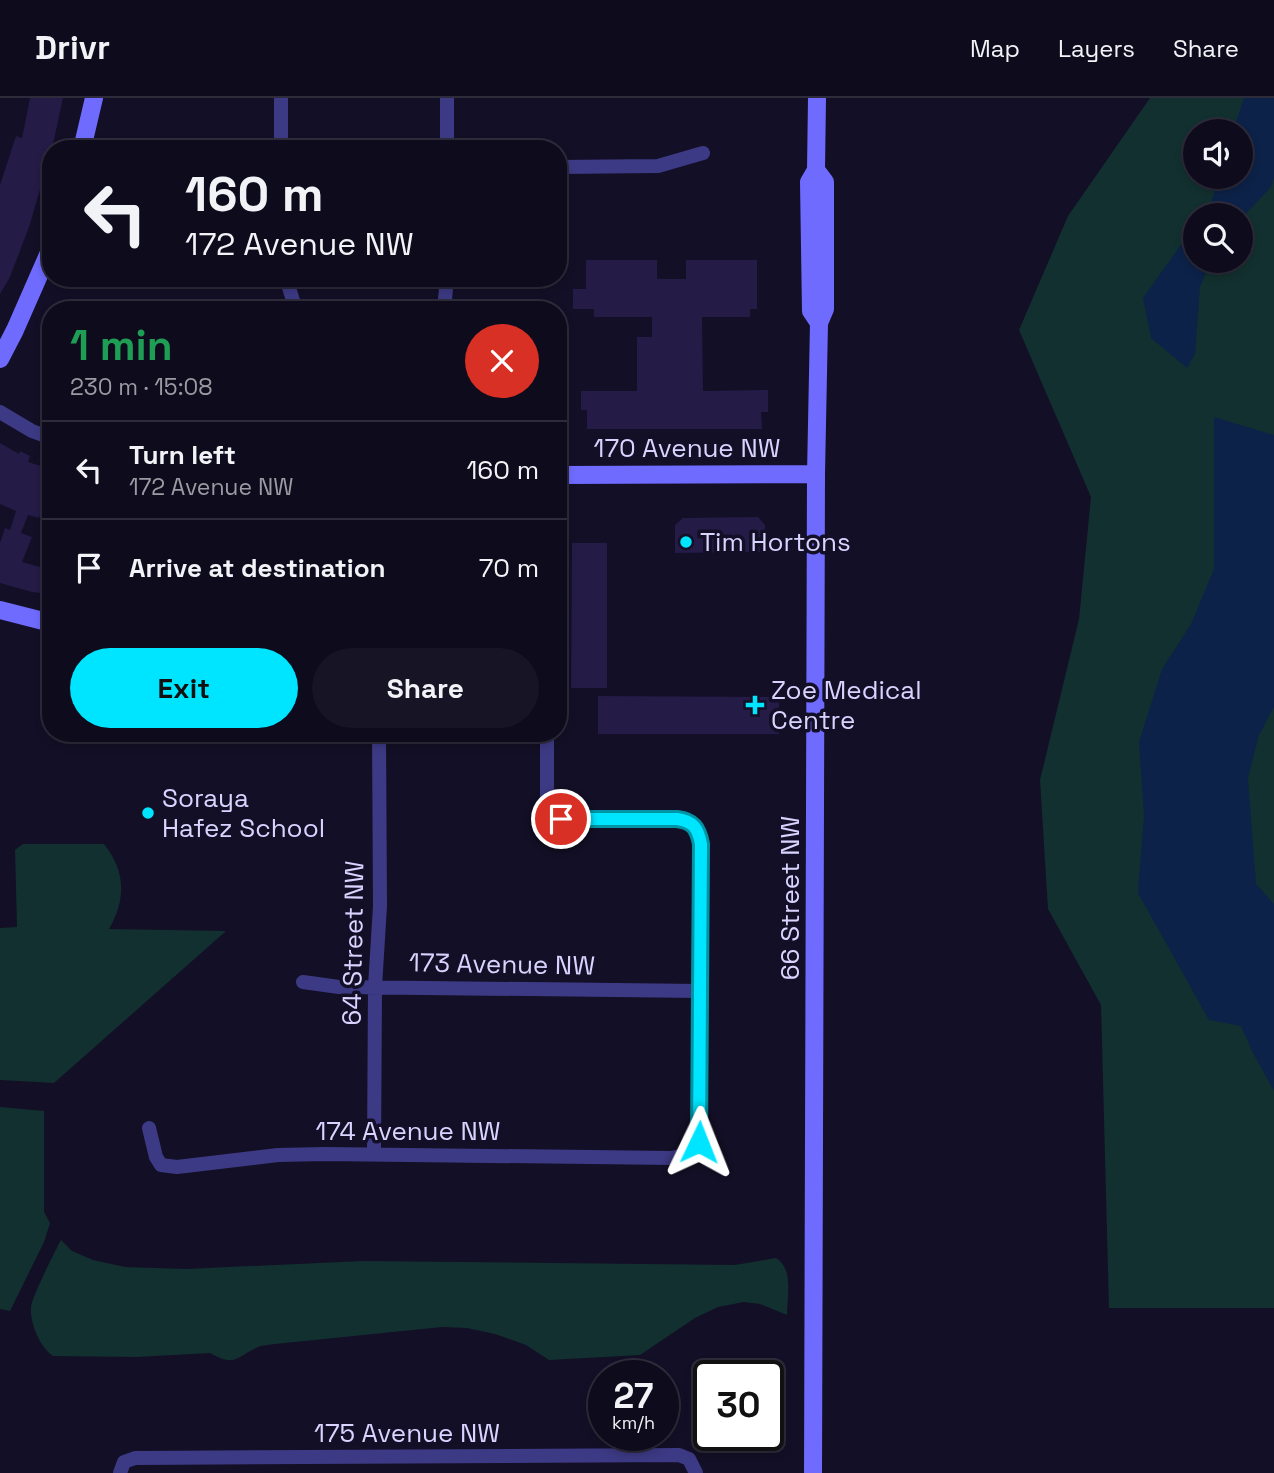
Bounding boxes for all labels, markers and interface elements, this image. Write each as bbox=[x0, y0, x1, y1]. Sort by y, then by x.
text: Drivr bbox=[35, 27, 110, 69]
text: Map bbox=[970, 33, 1020, 64]
text: Layers bbox=[1058, 33, 1135, 64]
text: Share bbox=[1173, 33, 1239, 64]
map controls bbox=[1183, 119, 1253, 273]
button: sound bbox=[1183, 119, 1253, 189]
text: 160 m bbox=[185, 163, 323, 225]
icon: left bbox=[70, 168, 161, 259]
button: search bbox=[1183, 203, 1253, 273]
text: 172 Avenue NW bbox=[185, 224, 414, 264]
text: 1 min bbox=[70, 319, 173, 372]
button: close bbox=[465, 324, 539, 398]
text: 230 m · 15:08 bbox=[70, 372, 213, 402]
street label: 170 Avenue NW bbox=[594, 431, 780, 465]
text: Turn left bbox=[129, 438, 236, 472]
icon: left bbox=[70, 451, 108, 489]
text: 160 m bbox=[467, 453, 539, 487]
text: 172 Avenue NW bbox=[129, 472, 293, 502]
place label: Tim Hortons bbox=[700, 525, 851, 559]
marker: Tim Hortons bbox=[678, 534, 694, 550]
icon: arrive bbox=[70, 549, 108, 587]
text: Arrive at destination bbox=[129, 551, 386, 585]
text: 70 m bbox=[479, 551, 539, 585]
button: Exit bbox=[70, 648, 298, 728]
button: Share bbox=[312, 648, 539, 728]
place label: Zoe Medical Centre bbox=[771, 673, 922, 737]
marker: Zoe Medical Centre bbox=[745, 695, 765, 715]
place label: Soraya Hafez School bbox=[162, 781, 325, 845]
pin bbox=[531, 789, 591, 849]
icon: arrive bbox=[542, 800, 580, 838]
marker: Soraya Hafez School bbox=[140, 805, 156, 821]
street label: 66 Street NW bbox=[773, 816, 807, 980]
street label: 64 Street NW bbox=[335, 860, 371, 1026]
street label: 173 Avenue NW bbox=[409, 945, 595, 983]
position arrow bbox=[662, 1105, 736, 1179]
street label: 174 Avenue NW bbox=[315, 1114, 501, 1148]
speed limit sign: 30 bbox=[693, 1360, 784, 1451]
text: 27 bbox=[614, 1374, 653, 1418]
text: km/h bbox=[612, 1411, 655, 1434]
street label: 175 Avenue NW bbox=[314, 1416, 500, 1450]

